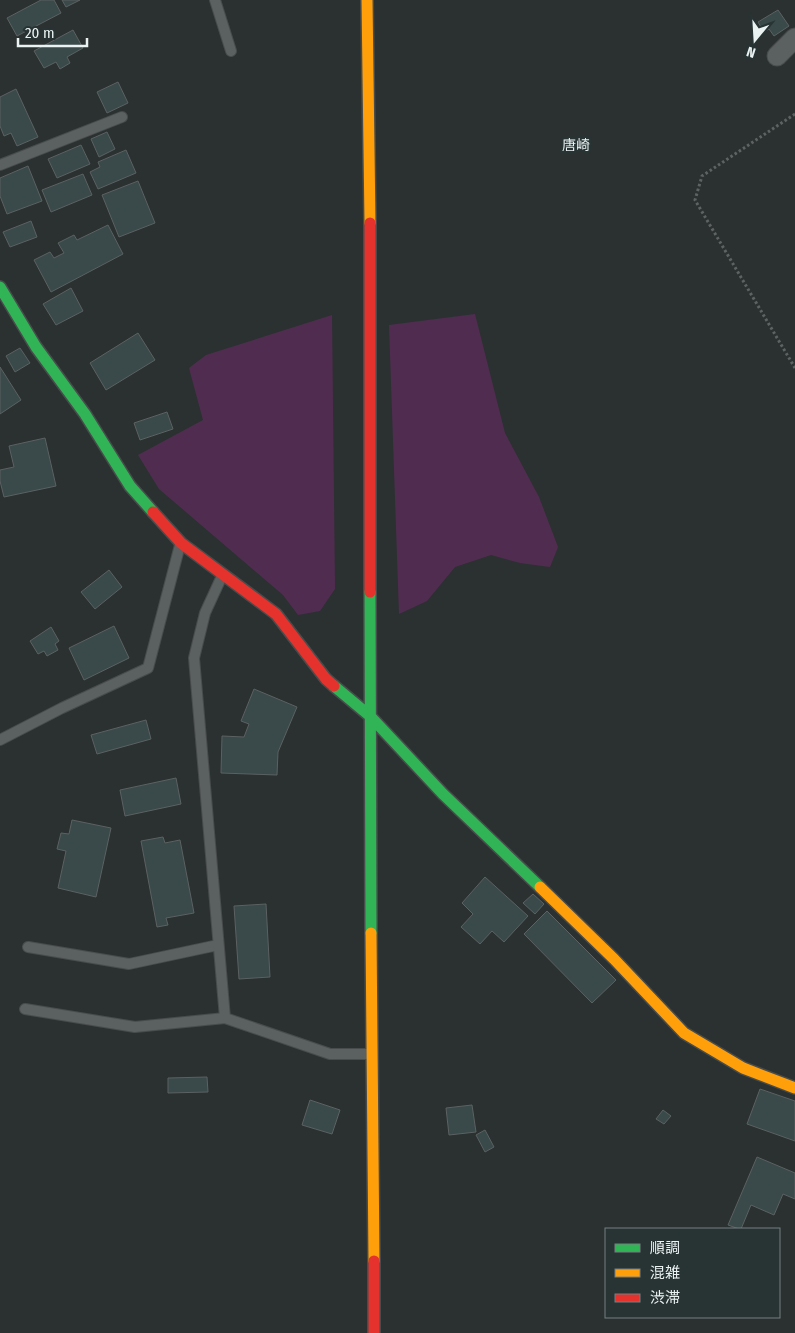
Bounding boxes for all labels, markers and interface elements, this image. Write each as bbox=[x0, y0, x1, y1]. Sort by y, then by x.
scale bar bbox=[18, 15, 86, 47]
north arrow bbox=[730, 15, 780, 65]
text: 20 m bbox=[25, 24, 55, 42]
text: N bbox=[745, 43, 758, 61]
district label: 唐崎 bbox=[562, 137, 590, 154]
legend bbox=[605, 1228, 780, 1318]
text: 順調 bbox=[650, 1239, 680, 1257]
text: 混雑 bbox=[650, 1264, 680, 1282]
text: 渋滞 bbox=[650, 1289, 680, 1307]

